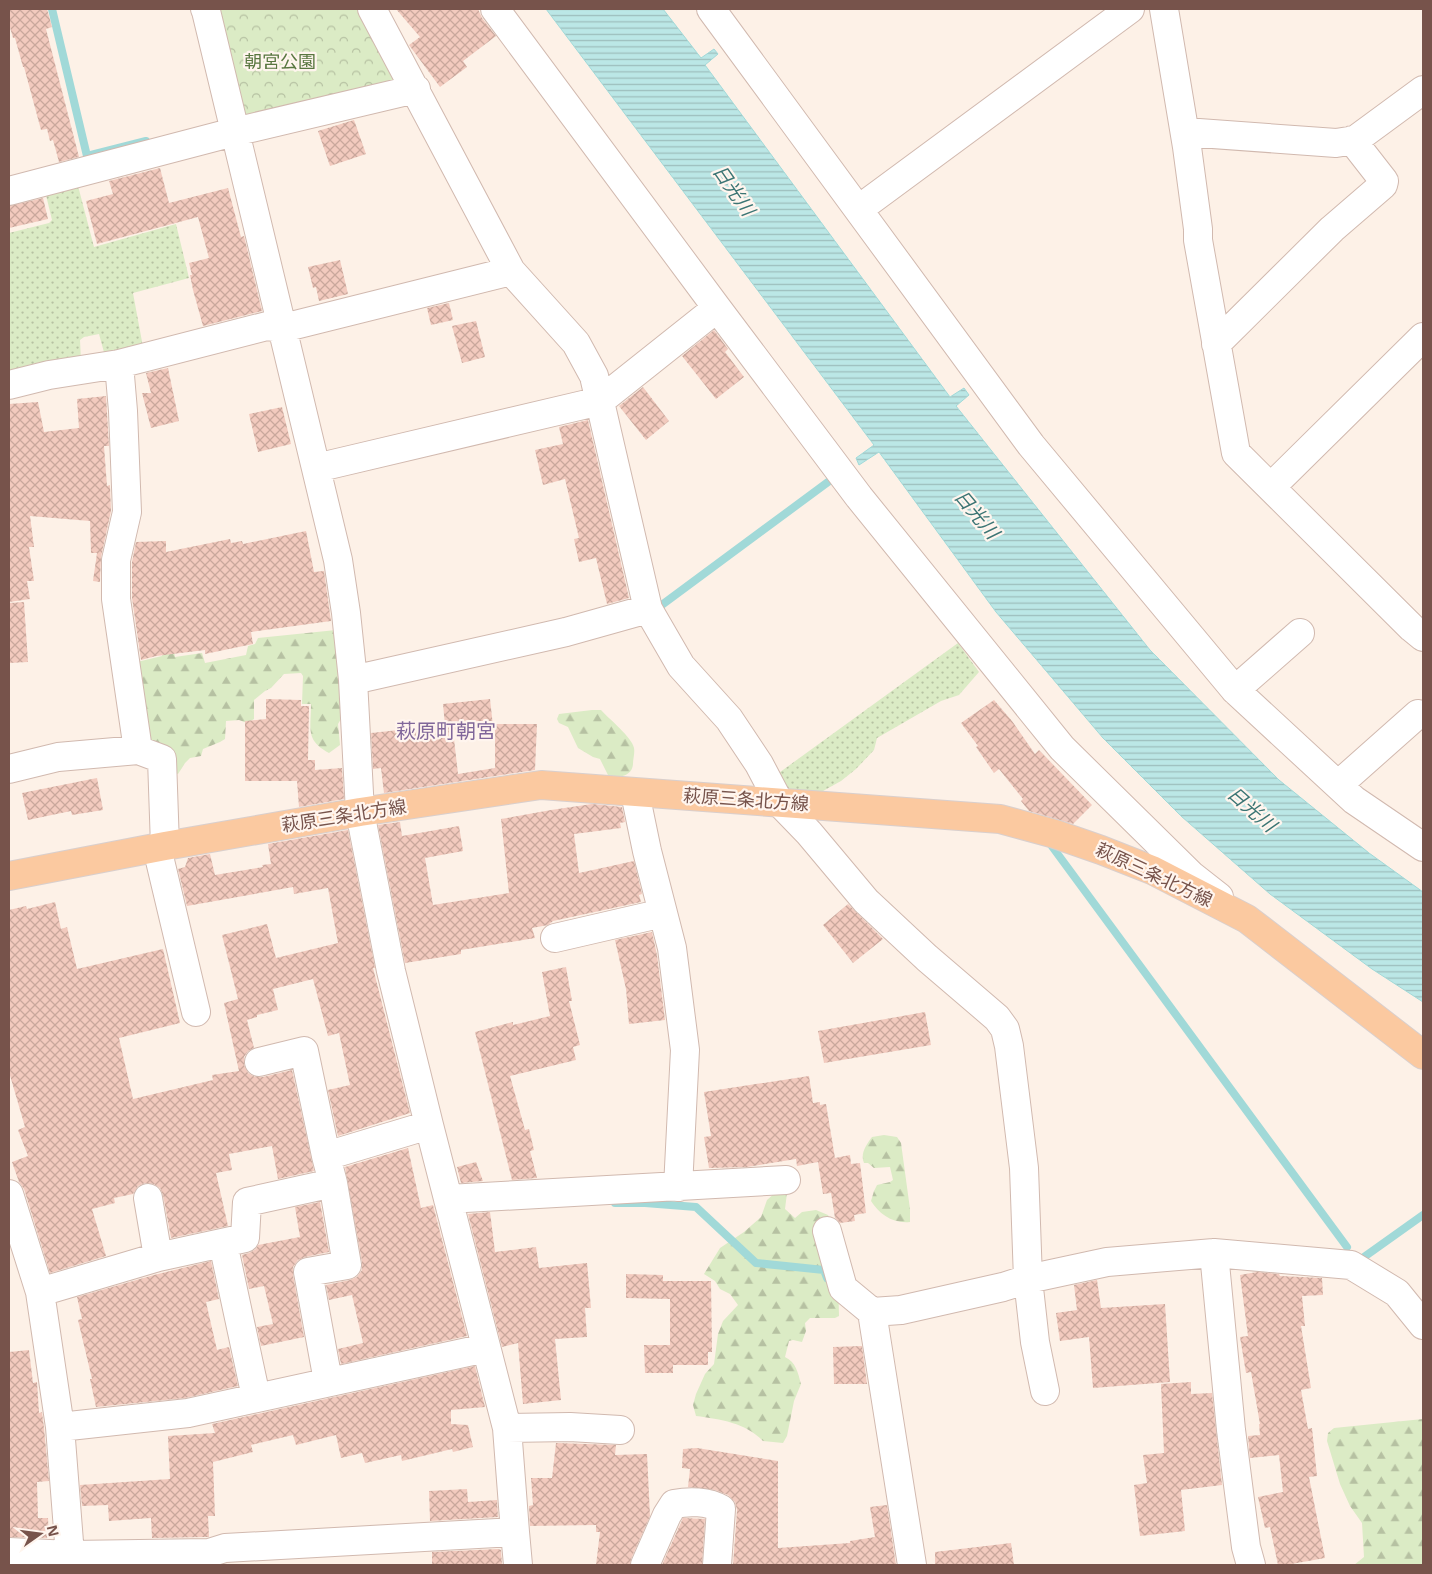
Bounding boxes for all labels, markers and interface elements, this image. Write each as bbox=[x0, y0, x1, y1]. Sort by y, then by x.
park label: 朝宮公園 bbox=[244, 49, 316, 73]
water label: 日光川 bbox=[707, 159, 762, 222]
water label: 日光川 bbox=[949, 484, 1007, 546]
district label: 萩原町朝宮 bbox=[396, 717, 496, 744]
water label: 日光川 bbox=[1222, 780, 1284, 839]
street label: 萩原三条北方線 bbox=[682, 783, 810, 815]
street label: 萩原三条北方線 bbox=[280, 793, 408, 837]
street label: 萩原三条北方線 bbox=[1092, 837, 1217, 912]
north arrow bbox=[15, 1509, 65, 1559]
text: N bbox=[43, 1523, 64, 1539]

